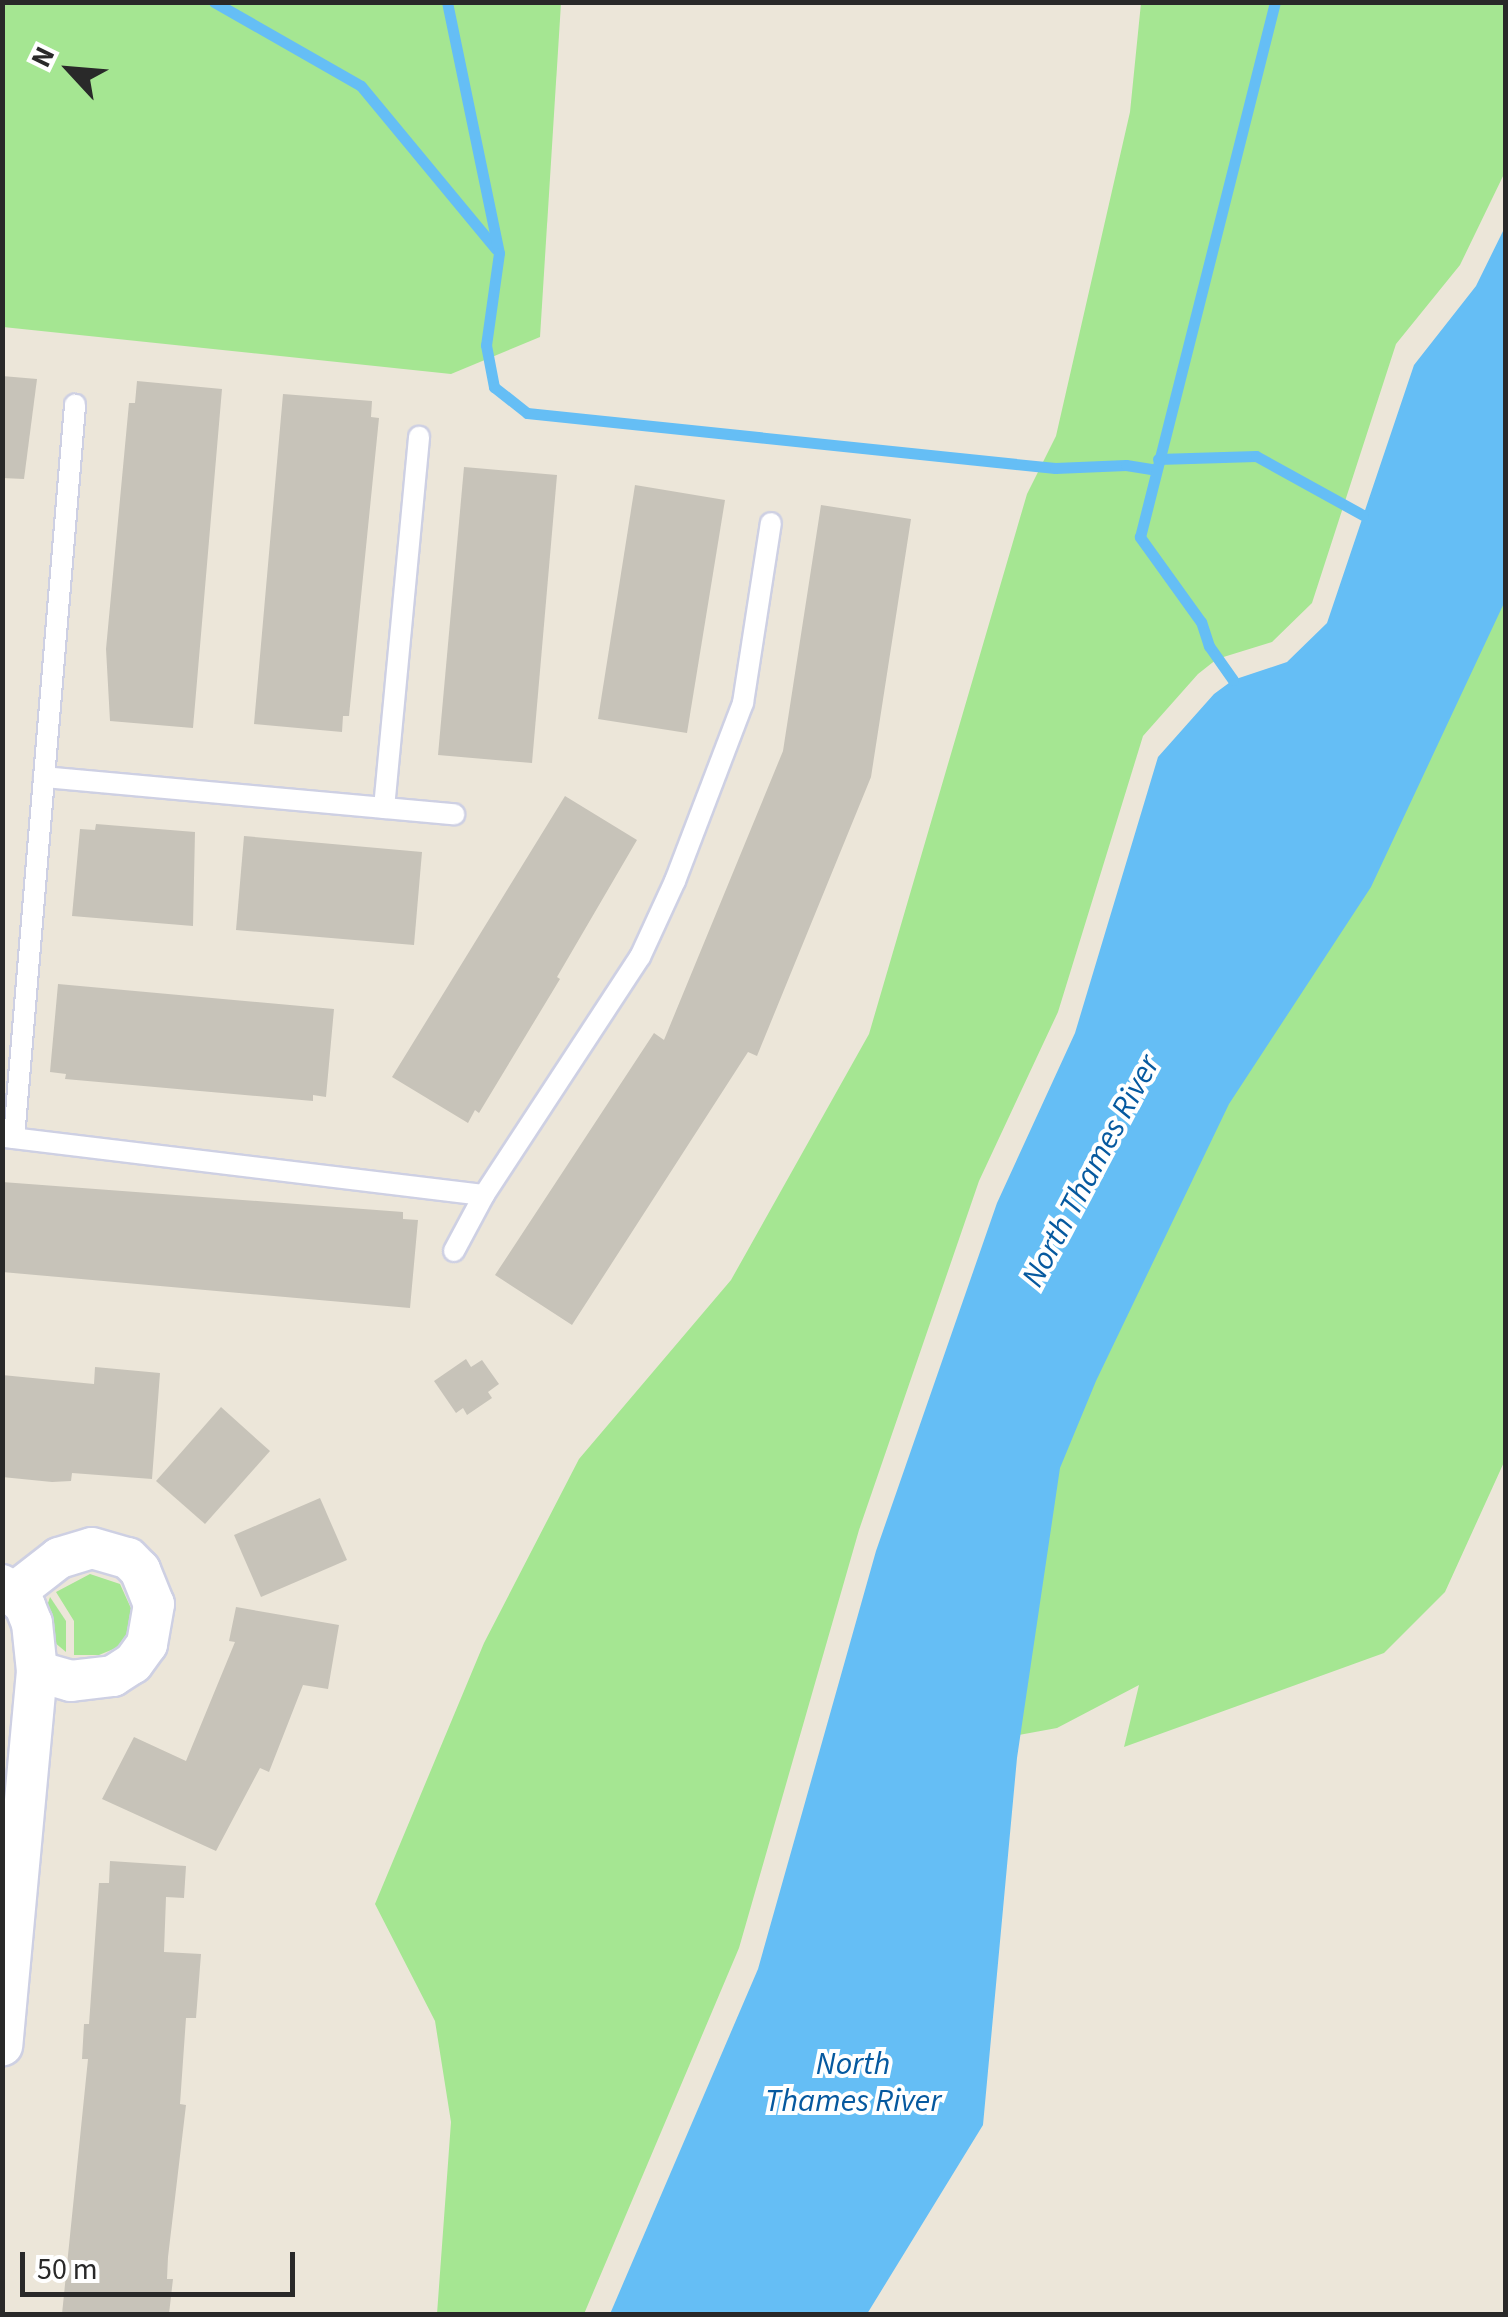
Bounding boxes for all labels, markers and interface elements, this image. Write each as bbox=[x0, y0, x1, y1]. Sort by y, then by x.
north arrow bbox=[20, 20, 120, 120]
text: N bbox=[21, 40, 65, 74]
water label: North Thames River bbox=[1014, 1049, 1168, 1293]
water label: North Thames River bbox=[765, 2046, 941, 2121]
scale bar bbox=[25, 2232, 300, 2294]
text: 50 m bbox=[37, 2248, 98, 2291]

